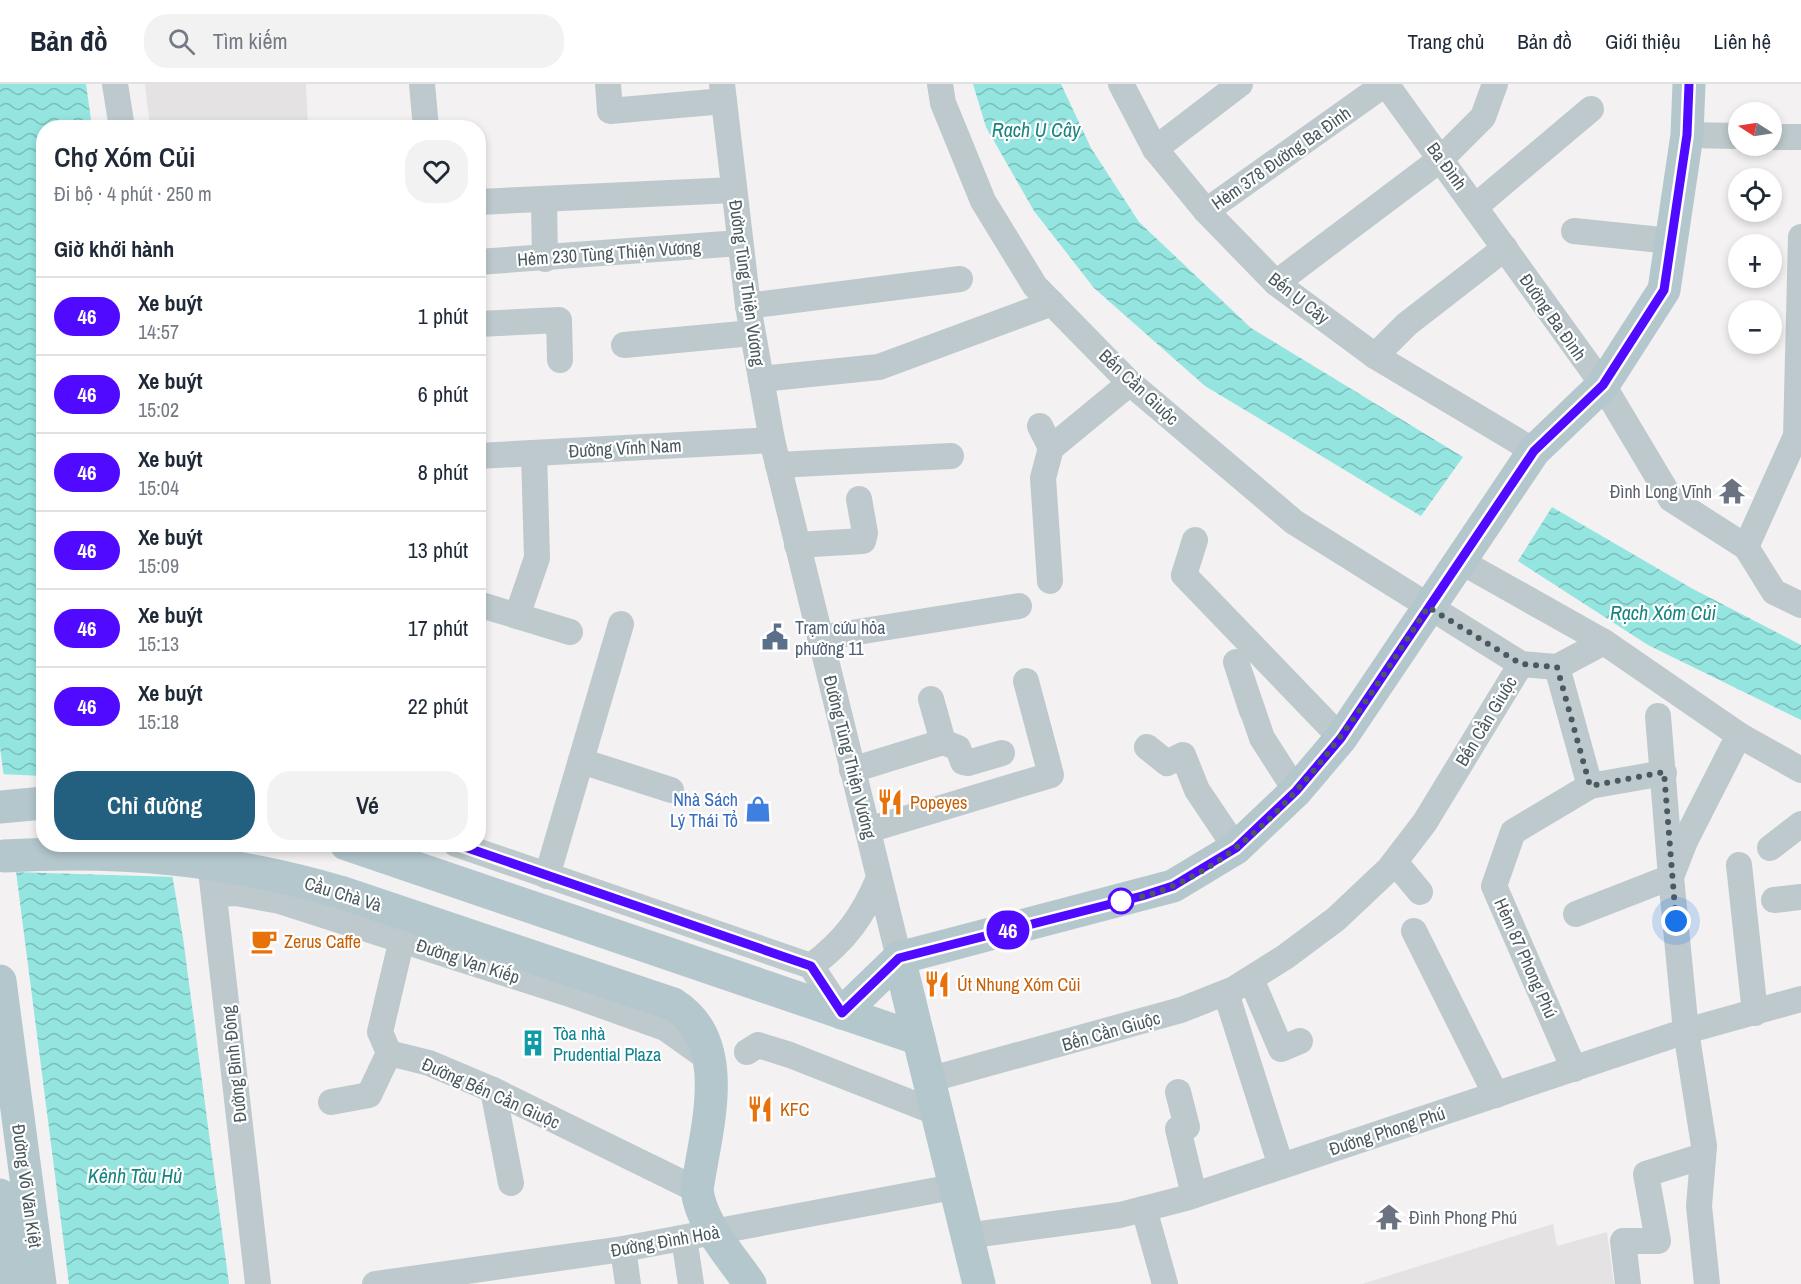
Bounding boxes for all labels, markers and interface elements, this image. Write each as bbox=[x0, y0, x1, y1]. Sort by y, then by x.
search box bbox=[144, 14, 564, 68]
text: Bản đồ bbox=[30, 22, 108, 60]
icon: search bbox=[165, 25, 198, 58]
text: Tìm kiếm bbox=[213, 26, 288, 56]
text: Trang chủ bbox=[1407, 27, 1484, 56]
text: Bản đồ bbox=[1517, 27, 1572, 56]
text: Giới thiệu bbox=[1605, 27, 1681, 56]
text: Liên hệ bbox=[1714, 27, 1771, 56]
street label: Hẻm 378 Đường Ba Đình bbox=[1206, 100, 1356, 216]
north arrow bbox=[1728, 102, 1782, 156]
map controls bbox=[1728, 102, 1782, 354]
water label: Rạch Ụ Cây bbox=[992, 116, 1081, 143]
street label: Ba Đình bbox=[1421, 137, 1473, 195]
text: Chợ Xóm Củi bbox=[54, 138, 195, 176]
button: heart bbox=[405, 140, 468, 203]
button: locate bbox=[1728, 168, 1782, 222]
text: Đi bộ · 4 phút · 250 m bbox=[54, 180, 212, 207]
street label: Đường Tùng Thiện Vương bbox=[723, 198, 771, 368]
text: Giờ khởi hành bbox=[54, 234, 174, 264]
street label: Hẻm 230 Tùng Thiện Vương bbox=[516, 234, 702, 272]
button: + bbox=[1728, 234, 1782, 288]
street label: Bến Ụ Cây bbox=[1263, 266, 1335, 330]
street label: Đường Ba Đình bbox=[1514, 268, 1592, 366]
text: Xe buýt bbox=[138, 288, 203, 318]
button: − bbox=[1728, 300, 1782, 354]
text: 1 phút bbox=[418, 301, 468, 331]
text: 46 bbox=[77, 302, 97, 331]
text: 14:57 bbox=[138, 318, 179, 345]
street label: Bến Cần Giuộc bbox=[1094, 343, 1184, 431]
text: Xe buýt bbox=[138, 366, 203, 396]
text: 6 phút bbox=[418, 379, 468, 409]
text: 46 bbox=[77, 380, 97, 409]
text: 15:02 bbox=[138, 396, 179, 423]
street label: Đường Vĩnh Nam bbox=[568, 433, 682, 463]
text: Xe buýt bbox=[138, 444, 203, 474]
text: 8 phút bbox=[418, 457, 468, 487]
text: 46 bbox=[77, 458, 97, 487]
text: 15:04 bbox=[138, 474, 179, 501]
temple icon: Đình Long Vĩnh bbox=[1717, 476, 1747, 506]
place label: Đình Long Vĩnh bbox=[1610, 479, 1712, 504]
text: Xe buýt bbox=[138, 522, 203, 552]
text: 13 phút bbox=[408, 535, 468, 565]
text: 46 bbox=[77, 536, 97, 565]
text: 15:09 bbox=[138, 552, 179, 579]
water label: Rạch Xóm Củi bbox=[1610, 599, 1717, 626]
text: Xe buýt bbox=[138, 600, 203, 630]
text: 17 phút bbox=[408, 613, 468, 643]
text: 46 bbox=[77, 614, 97, 643]
place label: Trạm cứu hỏa phường 11 bbox=[795, 615, 886, 661]
public building icon: Trạm cứu hỏa phường 11 bbox=[760, 622, 790, 652]
text: 15:13 bbox=[138, 630, 179, 657]
street label: Bến Cần Giuộc bbox=[1449, 671, 1523, 771]
street label: Đường Tùng Thiện Vương bbox=[818, 673, 883, 842]
text: Xe buýt bbox=[138, 678, 203, 708]
text: 22 phút bbox=[408, 691, 468, 721]
text: 46 bbox=[77, 692, 97, 721]
text: 15:18 bbox=[138, 708, 179, 735]
button: Chỉ đường bbox=[54, 771, 255, 840]
button: Vé bbox=[267, 771, 468, 840]
place label: Nhà Sách Lý Thái Tổ bbox=[670, 787, 738, 833]
restaurant icon: Popeyes bbox=[875, 787, 905, 817]
place label: Popeyes bbox=[910, 790, 967, 815]
shop icon: Nhà Sách Lý Thái Tổ bbox=[743, 794, 773, 824]
street label: Cầu Chà Và bbox=[301, 870, 385, 918]
unlabelled marker bbox=[1108, 888, 1134, 914]
street label: Hẻm 87 Phong Phú bbox=[1488, 894, 1564, 1022]
your location bbox=[1661, 906, 1691, 936]
line badge: 46 bbox=[981, 910, 1035, 950]
text: 46 bbox=[998, 916, 1018, 945]
cafe icon: Zerus Caffe bbox=[249, 926, 279, 956]
place label: Zerus Caffe bbox=[284, 929, 361, 954]
street label: Đường Vạn Kiếp bbox=[413, 933, 523, 989]
restaurant icon: Út Nhung Xóm Củi bbox=[922, 969, 952, 999]
place label: Út Nhung Xóm Củi bbox=[957, 972, 1081, 997]
street label: Đường Bình Đông bbox=[215, 1004, 253, 1124]
street label: Bến Cần Giuộc bbox=[1059, 1005, 1163, 1057]
place label: Tòa nhà Prudential Plaza bbox=[553, 1021, 661, 1067]
building icon: Tòa nhà Prudential Plaza bbox=[518, 1028, 548, 1058]
street label: Đường Bến Cần Giuộc bbox=[418, 1051, 564, 1135]
restaurant icon: KFC bbox=[745, 1094, 775, 1124]
place label: KFC bbox=[780, 1097, 810, 1122]
street label: Đường Phong Phú bbox=[1326, 1100, 1448, 1162]
street label: Đường Võ Văn Kiệt bbox=[6, 1123, 48, 1249]
water label: Kênh Tàu Hủ bbox=[88, 1162, 182, 1189]
temple icon: Đình Phong Phú bbox=[1374, 1202, 1404, 1232]
place label: Đình Phong Phú bbox=[1409, 1205, 1517, 1230]
street label: Đường Đình Hoà bbox=[609, 1219, 721, 1263]

